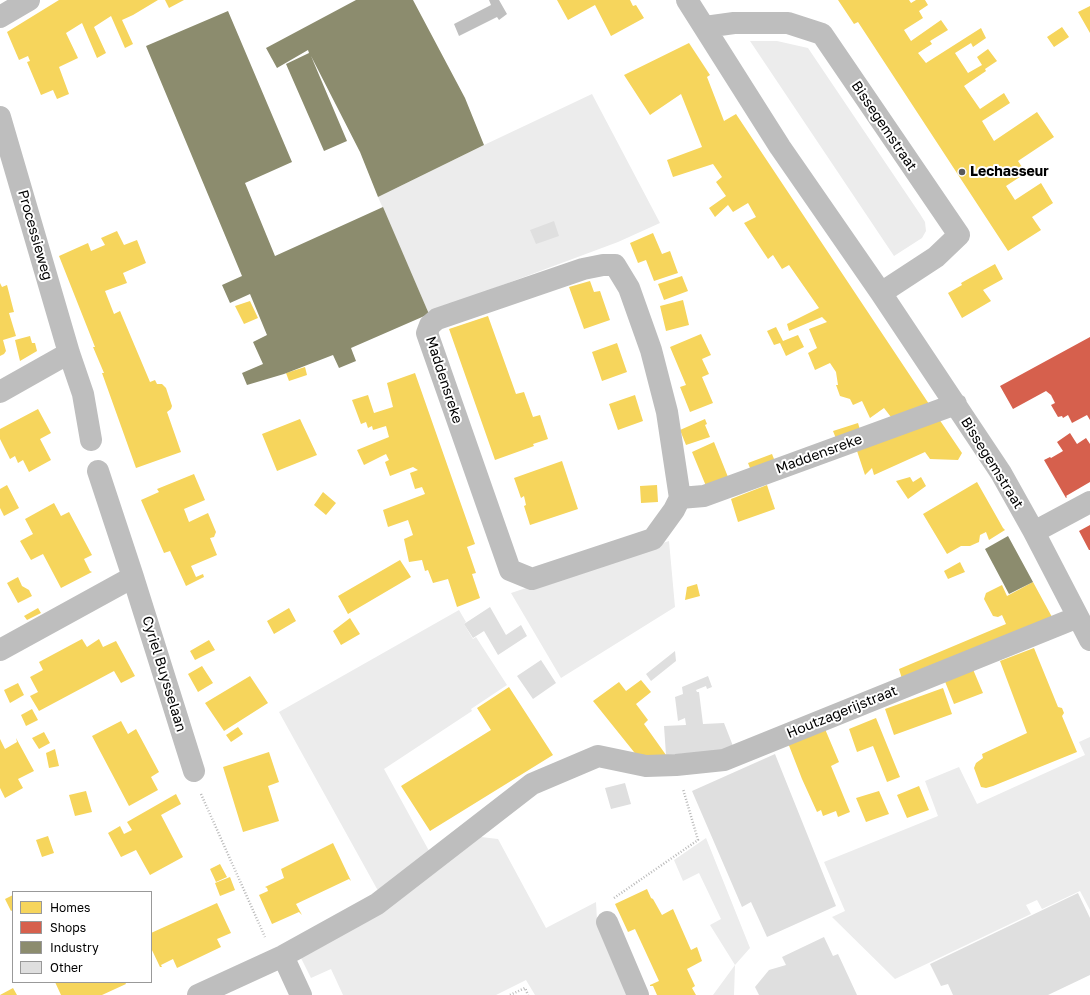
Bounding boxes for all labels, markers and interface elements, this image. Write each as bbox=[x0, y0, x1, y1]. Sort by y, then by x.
street label: Bissegemstraat bbox=[848, 78, 920, 174]
place label: Lechasseur bbox=[970, 164, 1049, 180]
marker: Lechasseur bbox=[957, 167, 967, 177]
street label: Processieweg bbox=[14, 188, 56, 282]
street label: Maddensreke bbox=[422, 334, 466, 426]
street label: Bissegemstraat bbox=[957, 414, 1027, 512]
street label: Maddensreke bbox=[774, 431, 864, 477]
street label: Cyriel Buysselaan bbox=[138, 614, 190, 734]
street label: Houtzagerijstraat bbox=[784, 682, 900, 742]
legend bbox=[12, 891, 152, 983]
text: Homes bbox=[50, 900, 90, 915]
text: Shops bbox=[50, 920, 86, 935]
text: Industry bbox=[50, 940, 99, 955]
text: Other bbox=[50, 960, 83, 975]

